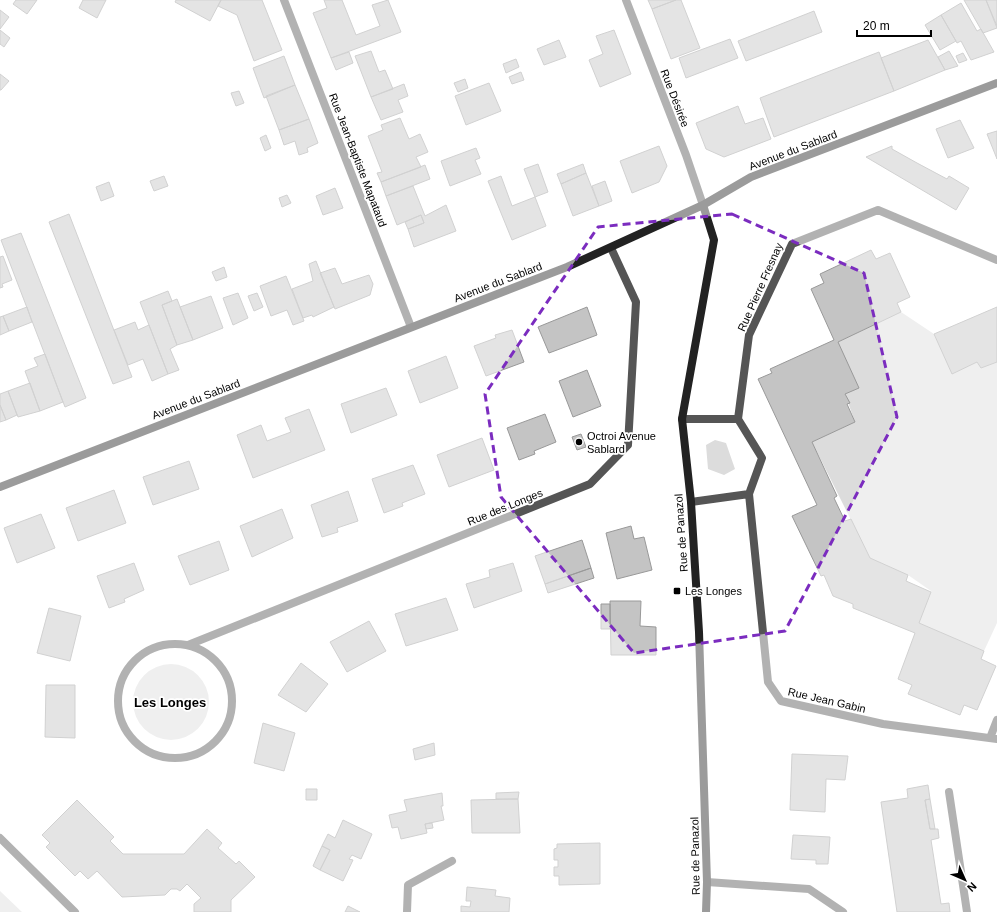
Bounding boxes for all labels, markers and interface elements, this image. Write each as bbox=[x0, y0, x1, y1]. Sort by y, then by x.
scale bar bbox=[857, 12, 931, 38]
text: 20 m bbox=[863, 19, 890, 33]
street label: Rue Désirée bbox=[658, 67, 692, 129]
street label: Rue Jean-Baptiste Mapataud bbox=[327, 91, 389, 229]
street label: Avenue du Sablard bbox=[747, 128, 839, 172]
street label: Rue Pierre Fresnay bbox=[735, 241, 785, 333]
street label: Avenue du Sablard bbox=[452, 260, 544, 304]
street label: Avenue du Sablard bbox=[150, 377, 242, 421]
place label: Octroi Avenue Sablard bbox=[587, 430, 656, 455]
marker: Octroi Avenue Sablard bbox=[574, 437, 584, 447]
street label: Rue des Longes bbox=[466, 486, 545, 528]
street label: Rue de Panazol bbox=[672, 494, 690, 572]
place label: Les Longes bbox=[685, 585, 742, 597]
marker: Les Longes bbox=[672, 586, 682, 596]
street label: Rue Jean Gabin bbox=[787, 685, 867, 715]
district label: Les Longes bbox=[134, 695, 206, 710]
street label: Rue de Panazol bbox=[688, 817, 702, 895]
north arrow bbox=[945, 860, 985, 900]
text: N bbox=[965, 880, 979, 894]

